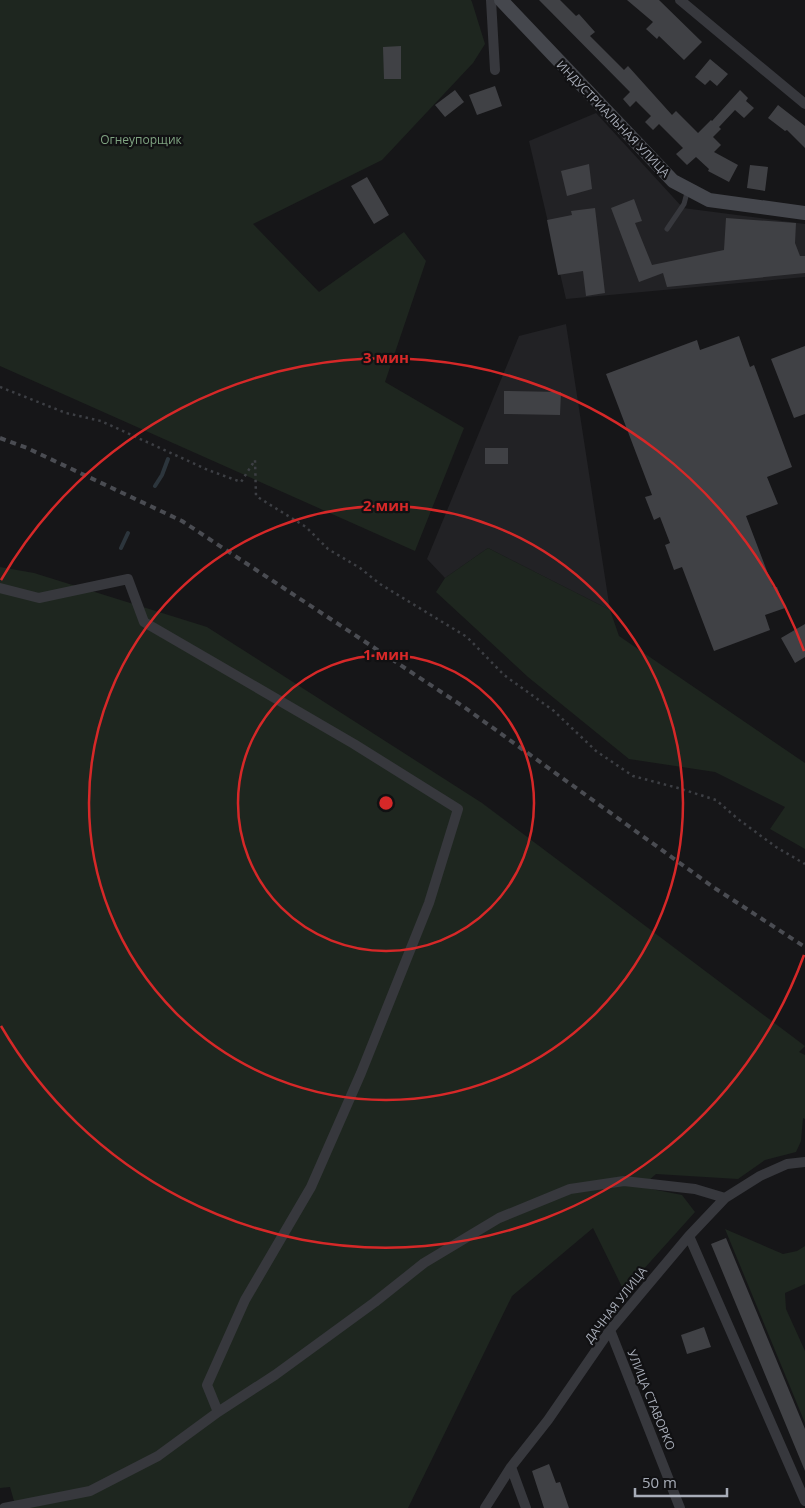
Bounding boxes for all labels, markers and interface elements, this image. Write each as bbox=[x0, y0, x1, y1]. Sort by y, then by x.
street label: ИНДУСТРИАЛЬНАЯ УЛИЦА bbox=[553, 57, 674, 181]
park label: Огнеупорщик bbox=[100, 131, 183, 148]
text: 3 мин bbox=[363, 347, 409, 367]
text: 2 мин bbox=[363, 495, 409, 515]
text: 1 мин bbox=[363, 644, 409, 664]
centre of rings bbox=[377, 794, 395, 812]
street label: ДАЧНАЯ УЛИЦА bbox=[580, 1263, 651, 1346]
street label: УЛИЦА СТАВОРКО bbox=[623, 1347, 679, 1453]
scale bar bbox=[635, 1466, 728, 1498]
text: 50 m bbox=[642, 1472, 677, 1492]

